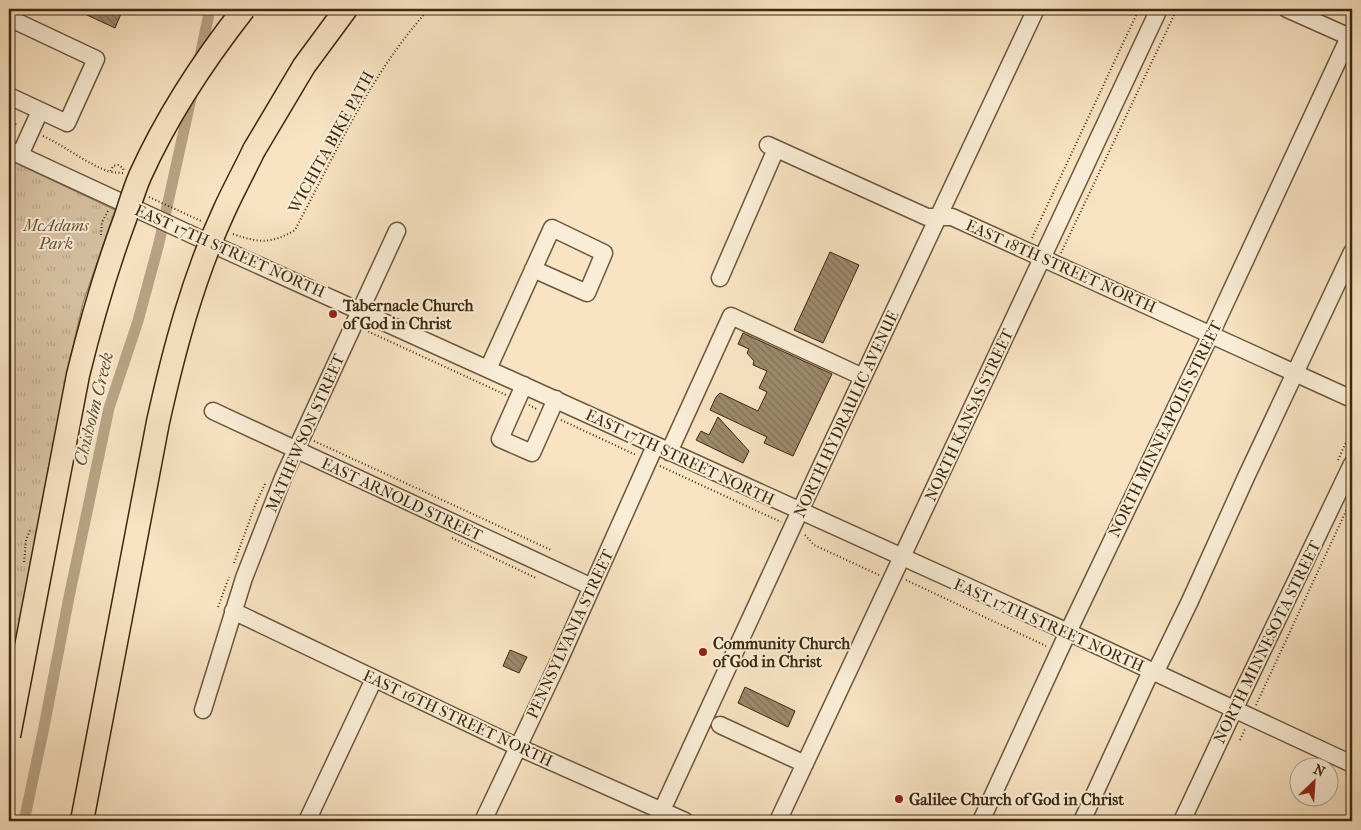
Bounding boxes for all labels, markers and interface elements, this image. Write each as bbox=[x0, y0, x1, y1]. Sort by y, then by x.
street label: WICHITA BIKE PATH bbox=[284, 67, 378, 217]
street label: EAST 17TH STREET NORTH bbox=[132, 200, 328, 302]
street label: EAST 18TH STREET NORTH bbox=[963, 215, 1160, 317]
park label: McAdams Park bbox=[22, 216, 90, 253]
place label: Tabernacle Church of God in Christ bbox=[342, 296, 475, 333]
street label: NORTH HYDRAULIC AVENUE bbox=[790, 307, 903, 521]
marker: Tabernacle Church of God in Christ bbox=[327, 308, 339, 320]
street label: NORTH MINNEAPOLIS STREET bbox=[1104, 318, 1226, 540]
street label: NORTH KANSAS STREET bbox=[921, 326, 1017, 504]
water label: Chisholm Creek bbox=[70, 350, 118, 468]
street label: MATHEWSON STREET bbox=[262, 351, 348, 515]
street label: EAST 17TH STREET NORTH bbox=[582, 405, 778, 509]
street label: EAST ARNOLD STREET bbox=[319, 453, 486, 545]
street label: NORTH MINNESOTA STREET bbox=[1209, 537, 1325, 747]
street label: PENNSYLVANIA STREET bbox=[522, 546, 618, 722]
street label: EAST 17TH STREET NORTH bbox=[951, 574, 1147, 676]
place label: Community Church of God in Christ bbox=[713, 634, 851, 671]
marker: Community Church of God in Christ bbox=[697, 646, 709, 658]
street label: EAST 16TH STREET NORTH bbox=[360, 666, 556, 771]
north arrow bbox=[1288, 758, 1338, 808]
text: N bbox=[1311, 761, 1328, 781]
place label: Galilee Church of God in Christ bbox=[909, 790, 1124, 809]
marker: Galilee Church of God in Christ bbox=[893, 793, 905, 805]

